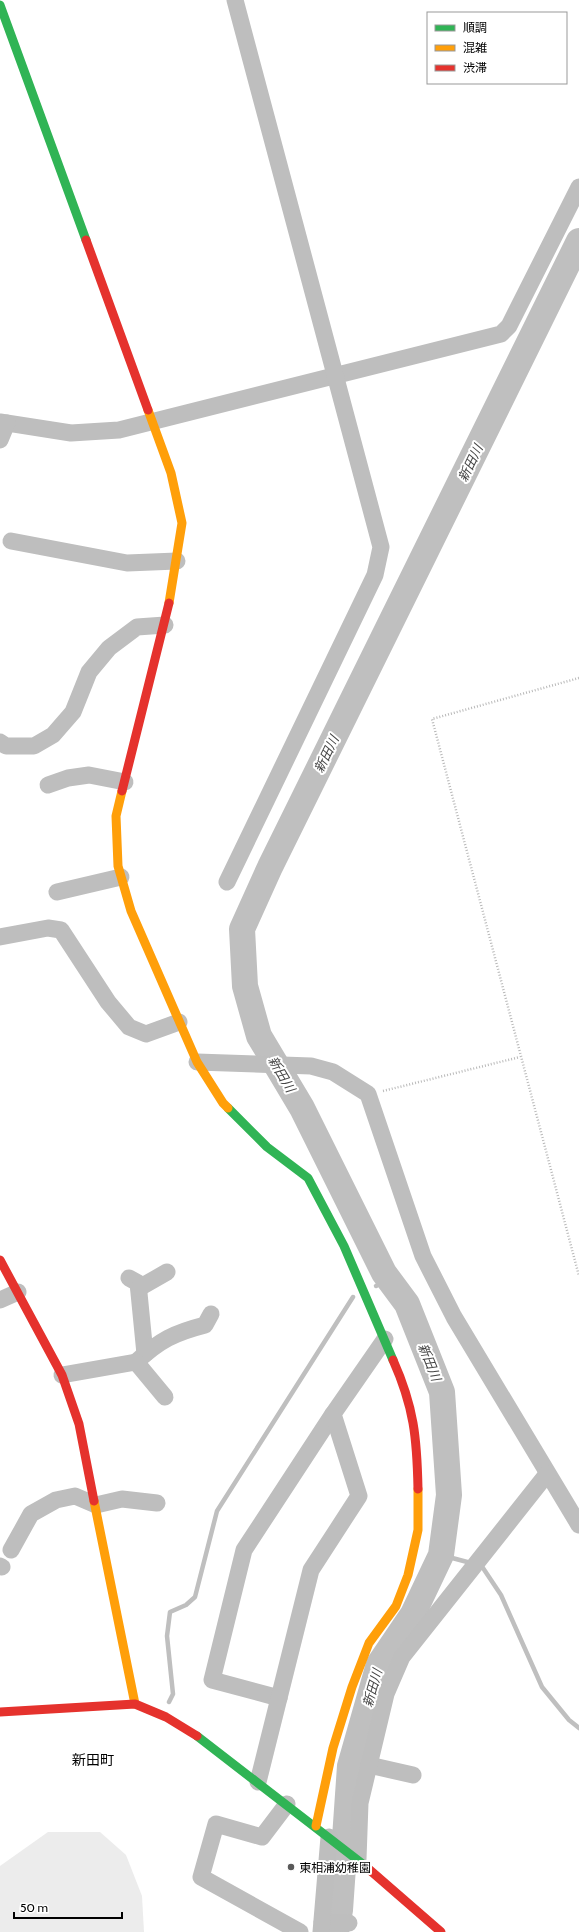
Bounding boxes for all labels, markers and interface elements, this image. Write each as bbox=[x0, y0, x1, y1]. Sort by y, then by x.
legend bbox=[427, 12, 567, 84]
text: 順調 bbox=[463, 20, 487, 35]
text: 混雑 bbox=[463, 40, 487, 55]
text: 渋滞 bbox=[463, 60, 487, 75]
water label: 新田川 bbox=[454, 440, 487, 484]
water label: 新田川 bbox=[310, 731, 343, 775]
water label: 新田川 bbox=[265, 1053, 300, 1097]
water label: 新田川 bbox=[415, 1341, 445, 1385]
water label: 新田川 bbox=[359, 1665, 386, 1709]
district label: 新田町 bbox=[72, 1751, 114, 1769]
place label: 東相浦幼稚園 bbox=[299, 1860, 371, 1875]
marker: 東相浦幼稚園 bbox=[286, 1862, 296, 1872]
scale bar bbox=[14, 1894, 122, 1920]
text: 50 m bbox=[20, 1900, 48, 1915]

